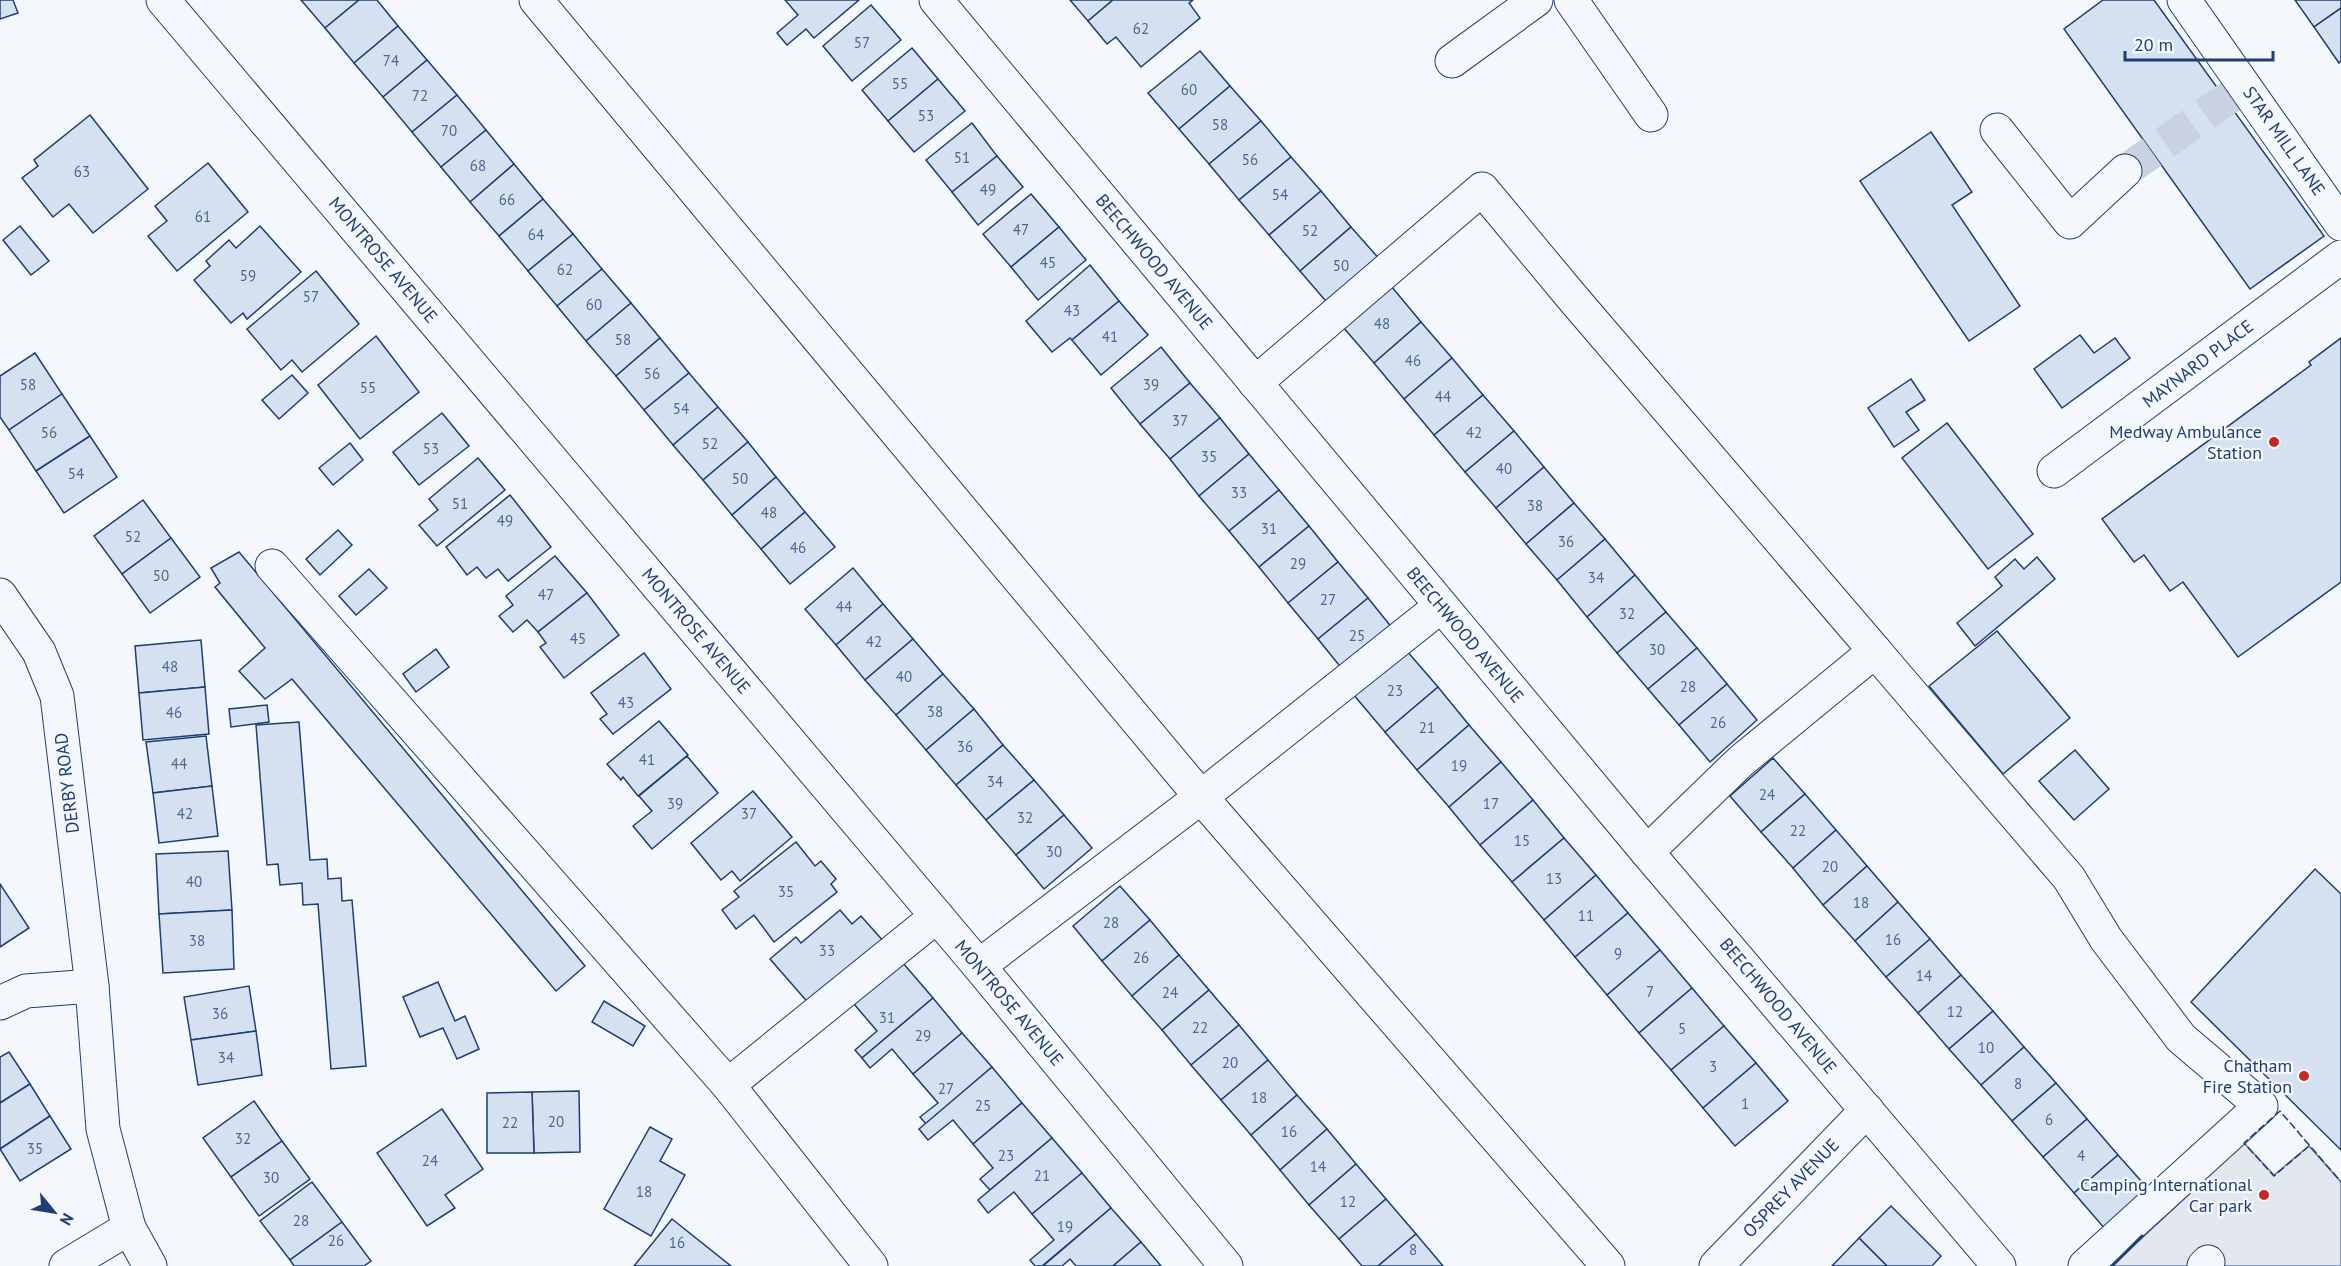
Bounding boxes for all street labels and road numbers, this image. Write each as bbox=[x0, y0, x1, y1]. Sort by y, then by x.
street label: STAR MILL LANE bbox=[2238, 82, 2331, 200]
street label: BEECHWOOD AVENUE bbox=[1091, 189, 1218, 334]
street label: MONTROSE AVENUE bbox=[324, 192, 443, 327]
street label: MAYNARD PLACE bbox=[2138, 314, 2258, 413]
street label: BEECHWOOD AVENUE bbox=[1402, 562, 1529, 707]
street label: MONTROSE AVENUE bbox=[637, 563, 756, 698]
street label: DERBY ROAD bbox=[49, 731, 84, 835]
street label: BEECHWOOD AVENUE bbox=[1715, 933, 1842, 1078]
street label: MONTROSE AVENUE bbox=[950, 935, 1069, 1070]
street label: OSPREY AVENUE bbox=[1737, 1133, 1844, 1242]

